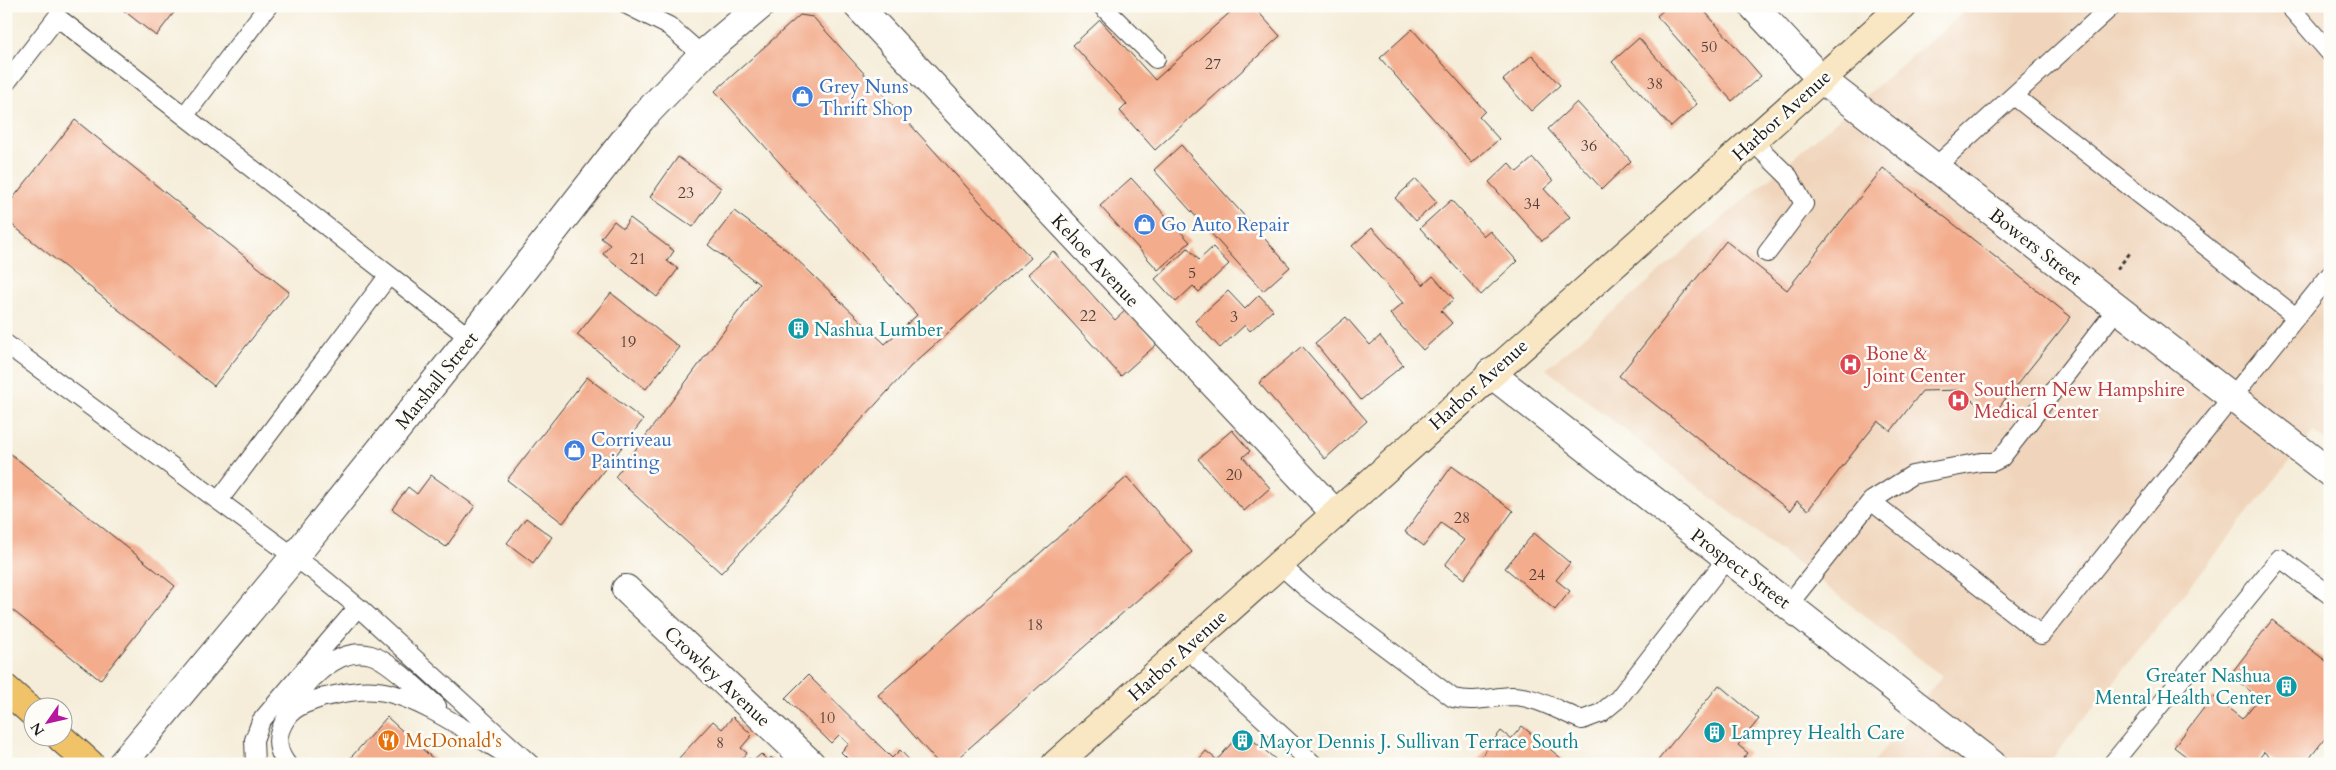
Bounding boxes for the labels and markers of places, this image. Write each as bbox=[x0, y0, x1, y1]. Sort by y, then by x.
place label: Grey Nuns Thrift Shop bbox=[819, 74, 913, 122]
shop icon: Grey Nuns Thrift Shop bbox=[791, 85, 815, 109]
shop icon: Go Auto Repair bbox=[1133, 212, 1157, 236]
place label: Go Auto Repair bbox=[1161, 212, 1289, 238]
building icon: Nashua Lumber bbox=[786, 317, 810, 341]
place label: Nashua Lumber bbox=[814, 317, 943, 343]
place label: Bone & Joint Center bbox=[1863, 341, 1966, 389]
hospital icon: Bone & Joint Center bbox=[1838, 352, 1862, 376]
place label: Southern New Hampshire Medical Center bbox=[1974, 377, 2185, 425]
hospital icon: Southern New Hampshire Medical Center bbox=[1946, 388, 1970, 412]
place label: Corriveau Painting bbox=[591, 427, 672, 475]
shop icon: Corriveau Painting bbox=[563, 438, 587, 462]
place label: Greater Nashua Mental Health Center bbox=[2095, 663, 2271, 711]
building icon: Greater Nashua Mental Health Center bbox=[2275, 674, 2299, 698]
building icon: Lamprey Health Care bbox=[1703, 720, 1727, 744]
place label: Lamprey Health Care bbox=[1731, 720, 1905, 746]
restaurant icon: McDonald's bbox=[377, 728, 401, 752]
place label: McDonald's bbox=[405, 728, 502, 754]
building icon: Mayor Dennis J. Sullivan Terrace South bbox=[1231, 729, 1255, 753]
place label: Mayor Dennis J. Sullivan Terrace South bbox=[1259, 729, 1579, 755]

